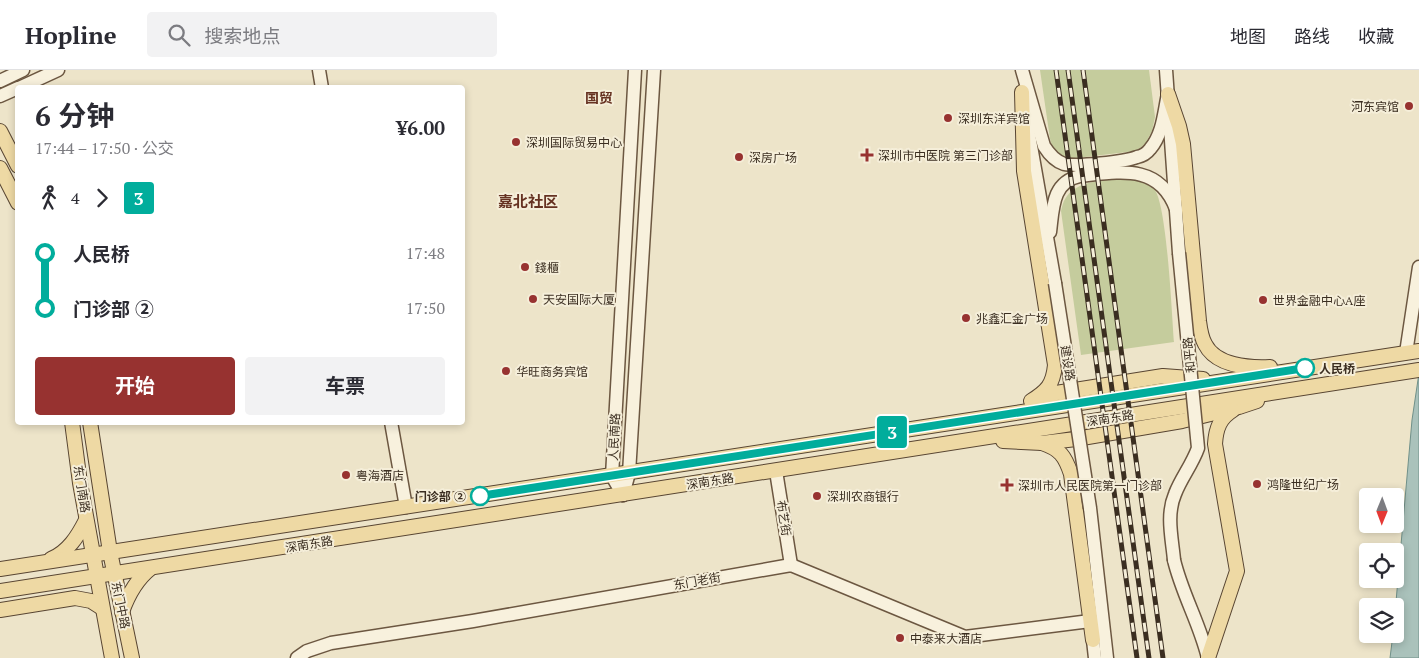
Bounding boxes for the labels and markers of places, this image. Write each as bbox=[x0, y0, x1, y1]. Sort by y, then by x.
place label: 河东宾馆 bbox=[1351, 99, 1399, 114]
marker: 河东宾馆 bbox=[1403, 100, 1415, 112]
place label: 深圳东洋宾馆 bbox=[958, 111, 1030, 126]
marker: 深圳东洋宾馆 bbox=[942, 112, 954, 124]
place label: 深圳国际贸易中心 bbox=[526, 135, 622, 150]
marker: 深圳国际贸易中心 bbox=[510, 136, 522, 148]
marker: 深圳市中医院 第三门诊部 bbox=[860, 148, 874, 162]
place label: 深圳市中医院 第三门诊部 bbox=[878, 148, 1013, 163]
place label: 深房广场 bbox=[749, 150, 797, 165]
marker: 深房广场 bbox=[733, 151, 745, 163]
place label: 錢櫃 bbox=[535, 260, 559, 275]
marker: 錢櫃 bbox=[519, 261, 531, 273]
place label: 天安国际大厦 bbox=[543, 292, 615, 307]
marker: 天安国际大厦 bbox=[527, 293, 539, 305]
place label: 世界金融中心A座 bbox=[1273, 293, 1365, 308]
marker: 世界金融中心A座 bbox=[1257, 294, 1269, 306]
place label: 兆鑫汇金广场 bbox=[976, 311, 1048, 326]
marker: 兆鑫汇金广场 bbox=[960, 312, 972, 324]
marker: 人民桥 bbox=[1295, 358, 1315, 378]
place label: 人民桥 bbox=[1319, 361, 1355, 376]
place label: 华旺商务宾馆 bbox=[516, 364, 588, 379]
marker: 华旺商务宾馆 bbox=[500, 365, 512, 377]
place label: 粤海酒店 bbox=[356, 468, 404, 483]
marker: 粤海酒店 bbox=[340, 469, 352, 481]
place label: 鸿隆世纪广场 bbox=[1267, 477, 1339, 492]
marker: 深圳市人民医院第一门诊部 bbox=[1000, 478, 1014, 492]
place label: 深圳市人民医院第一门诊部 bbox=[1018, 478, 1162, 493]
marker: 鸿隆世纪广场 bbox=[1251, 478, 1263, 490]
marker: 门诊部 ② bbox=[470, 486, 490, 506]
place label: 门诊部 ② bbox=[415, 489, 466, 504]
place label: 深圳农商银行 bbox=[827, 489, 899, 504]
marker: 深圳农商银行 bbox=[811, 490, 823, 502]
place label: 中泰来大酒店 bbox=[910, 631, 982, 646]
marker: 中泰来大酒店 bbox=[894, 632, 906, 644]

